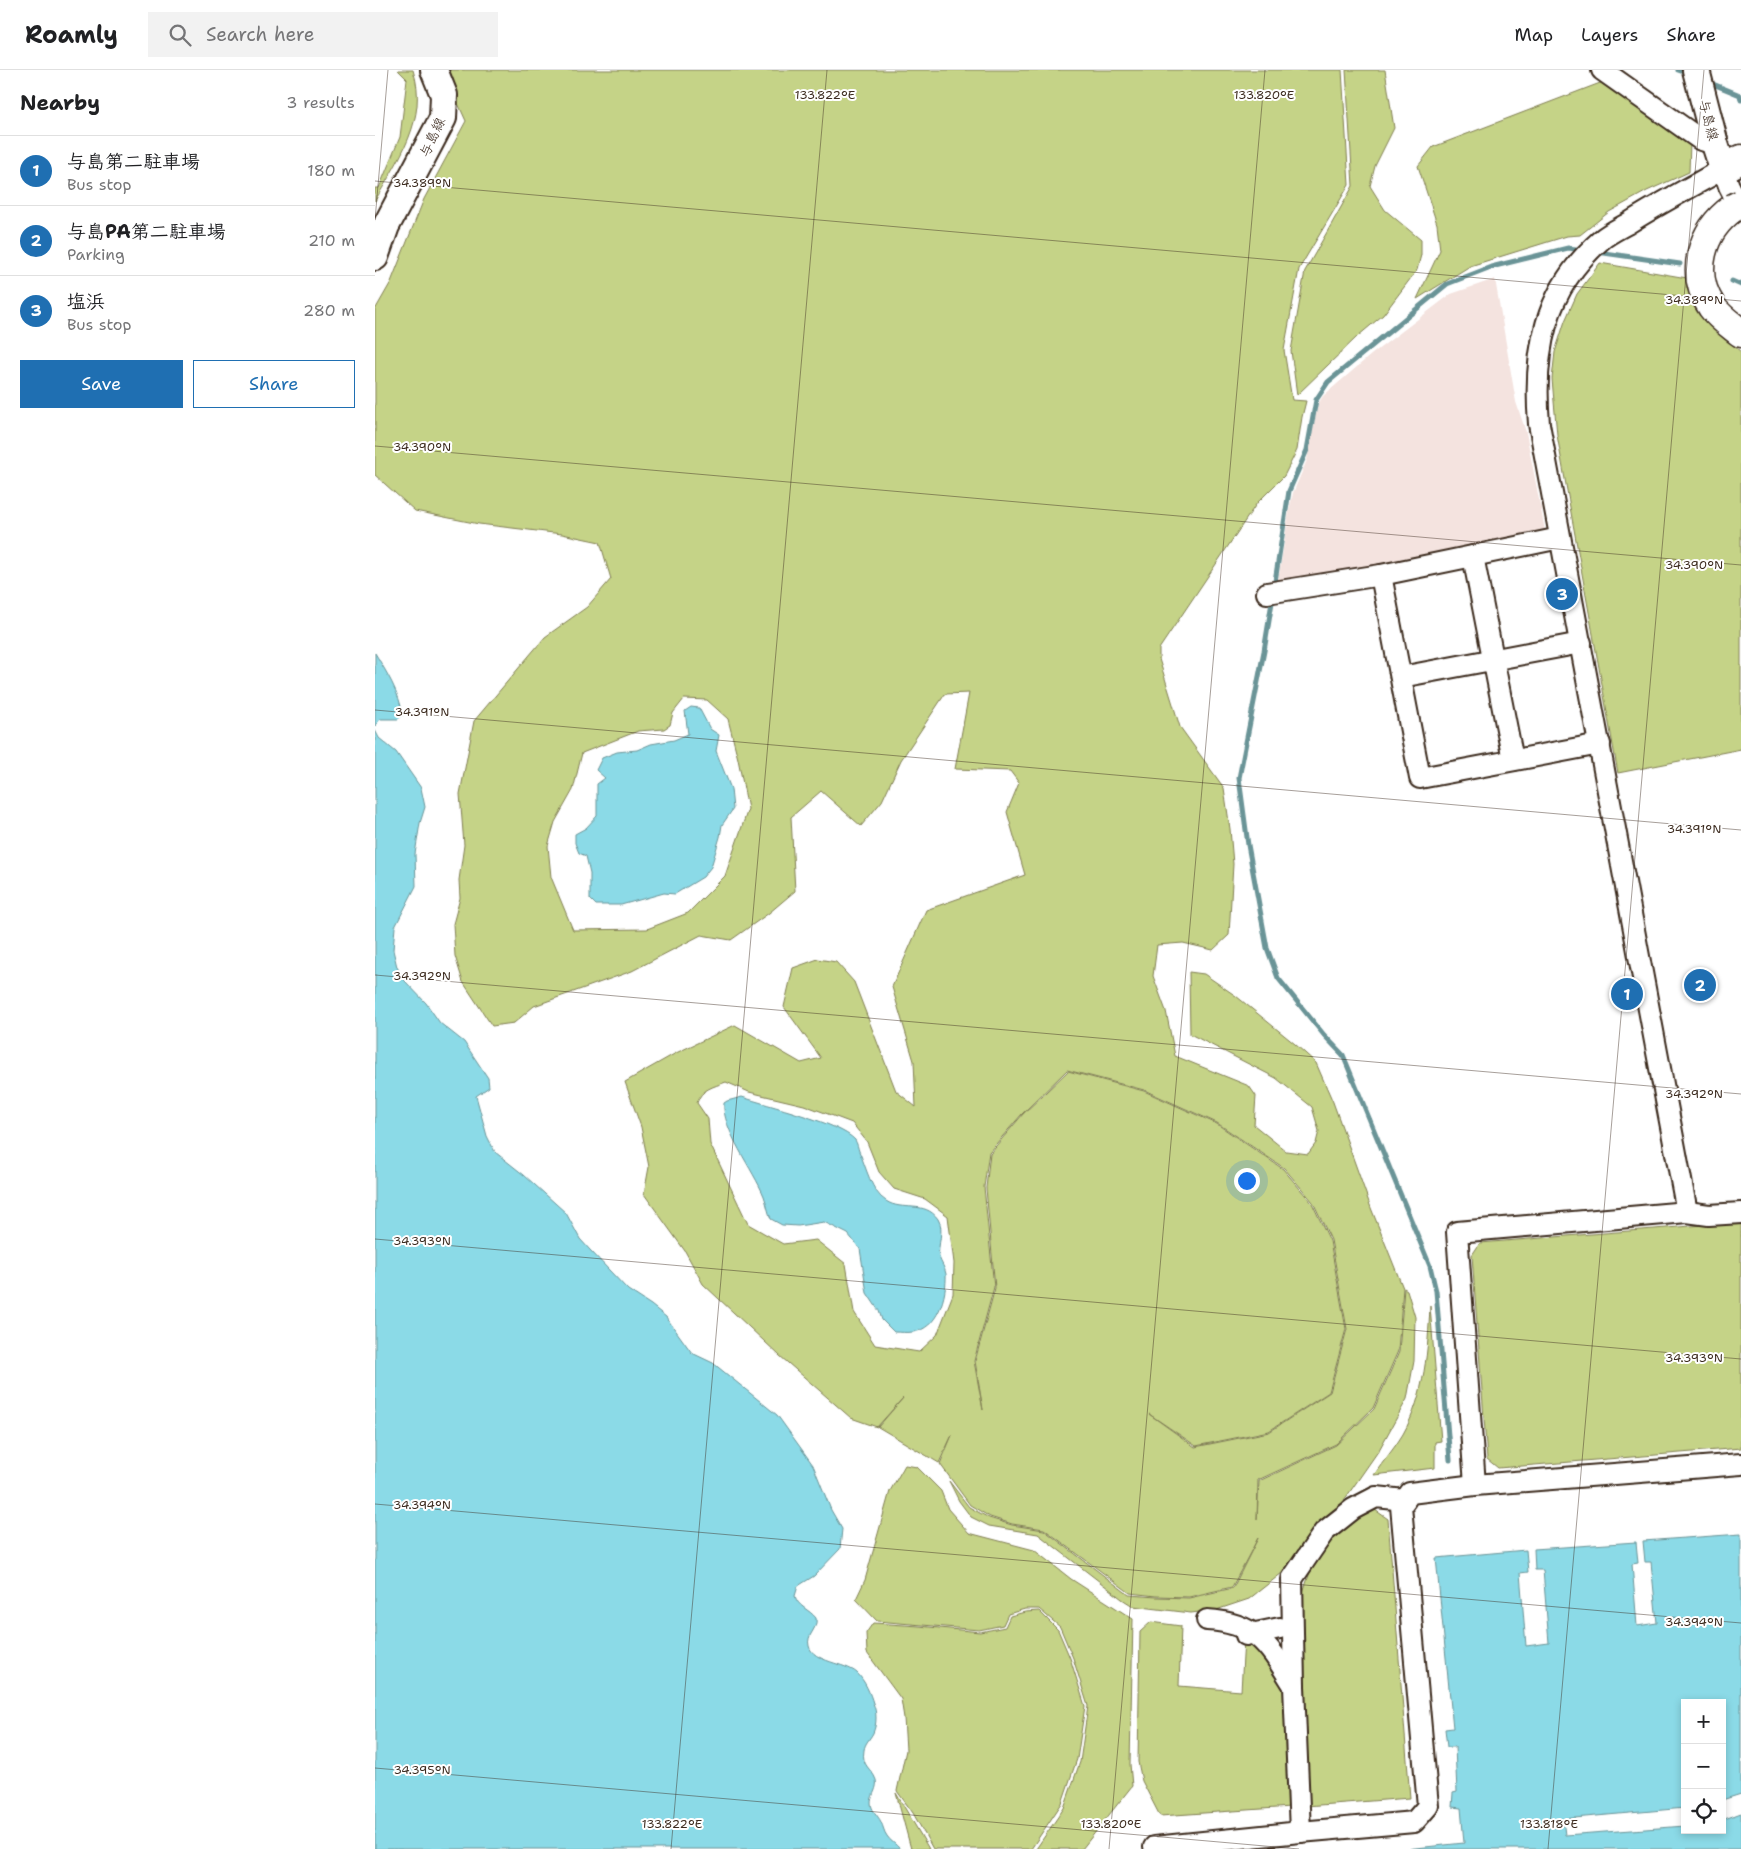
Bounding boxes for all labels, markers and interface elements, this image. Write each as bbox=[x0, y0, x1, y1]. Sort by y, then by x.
search box bbox=[148, 12, 498, 57]
text: Roamly bbox=[25, 19, 118, 51]
icon: search bbox=[166, 21, 194, 49]
text: Search here bbox=[206, 22, 315, 47]
text: Map bbox=[1515, 23, 1553, 47]
text: Layers bbox=[1581, 23, 1638, 47]
text: Share bbox=[1666, 23, 1716, 47]
text: 133.822°E bbox=[795, 87, 855, 103]
text: 133.820°E bbox=[1234, 87, 1294, 103]
text: Nearby bbox=[20, 89, 100, 117]
text: 3 results bbox=[286, 92, 355, 113]
street label: 与島線 bbox=[1695, 97, 1723, 143]
street label: 与島線 bbox=[415, 114, 449, 160]
text: 与島第二駐車場 bbox=[67, 149, 200, 174]
text: 1 bbox=[32, 160, 40, 181]
text: 180 m bbox=[307, 160, 355, 181]
text: Bus stop bbox=[67, 174, 132, 195]
text: 34.389°N bbox=[393, 175, 451, 191]
text: 与島PA第二駐車場 bbox=[67, 219, 226, 244]
text: 2 bbox=[30, 230, 42, 251]
text: 210 m bbox=[308, 230, 355, 251]
text: Parking bbox=[67, 244, 125, 265]
text: 塩浜 bbox=[67, 289, 105, 314]
text: 34.389°N bbox=[1665, 292, 1723, 308]
text: 3 bbox=[30, 300, 42, 321]
text: 280 m bbox=[303, 300, 355, 321]
text: Bus stop bbox=[67, 314, 132, 335]
button: Save bbox=[20, 360, 183, 408]
button: Share bbox=[193, 360, 355, 408]
text: 34.390°N bbox=[393, 439, 451, 455]
text: 34.390°N bbox=[1665, 557, 1723, 573]
pin: 3 bbox=[1546, 575, 1578, 613]
text: 34.391°N bbox=[395, 704, 449, 720]
text: 34.391°N bbox=[1667, 821, 1721, 837]
pin: 2 bbox=[1684, 966, 1716, 1004]
text: 34.392°N bbox=[393, 968, 451, 984]
pin: 1 bbox=[1611, 975, 1643, 1013]
text: 34.392°N bbox=[1665, 1086, 1723, 1102]
your location bbox=[1234, 1168, 1260, 1194]
text: 34.393°N bbox=[393, 1233, 451, 1249]
text: 34.393°N bbox=[1665, 1350, 1723, 1366]
text: 34.394°N bbox=[393, 1497, 451, 1513]
text: 34.394°N bbox=[1665, 1614, 1723, 1630]
map controls bbox=[1681, 1699, 1726, 1834]
button: + bbox=[1681, 1699, 1726, 1744]
button: − bbox=[1681, 1744, 1726, 1789]
text: 34.395°N bbox=[393, 1762, 451, 1778]
button: locate bbox=[1681, 1789, 1726, 1834]
text: 133.822°E bbox=[642, 1816, 702, 1832]
text: 133.820°E bbox=[1081, 1816, 1141, 1832]
text: 133.818°E bbox=[1520, 1816, 1578, 1832]

